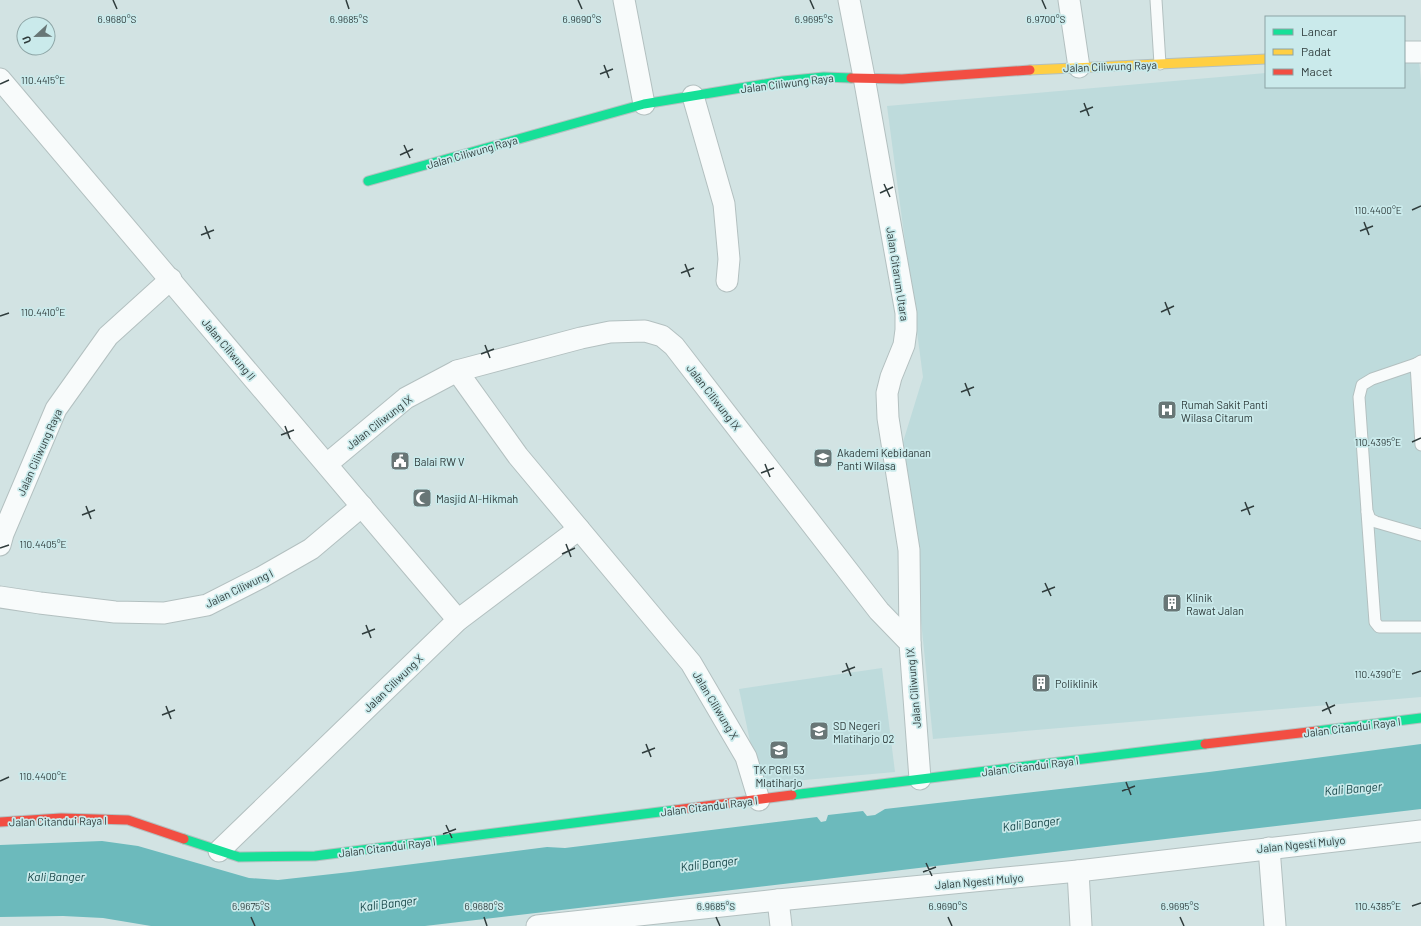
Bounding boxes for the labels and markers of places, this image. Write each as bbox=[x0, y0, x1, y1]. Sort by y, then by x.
place label: Rumah Sakit Panti Wilasa Citarum bbox=[1181, 398, 1268, 424]
hospital icon: Rumah Sakit Panti Wilasa Citarum bbox=[1156, 399, 1178, 421]
place label: Akademi Kebidanan Panti Wilasa bbox=[837, 446, 931, 472]
school or university icon: Akademi Kebidanan Panti Wilasa bbox=[812, 447, 834, 469]
public building icon: Balai RW V bbox=[389, 450, 411, 472]
place label: Balai RW V bbox=[414, 455, 465, 468]
mosque icon: Masjid Al-Hikmah bbox=[411, 487, 433, 509]
place label: Masjid Al-Hikmah bbox=[436, 492, 518, 505]
place label: Klinik Rawat Jalan bbox=[1186, 591, 1244, 617]
building icon: Klinik Rawat Jalan bbox=[1161, 592, 1183, 614]
building icon: Poliklinik bbox=[1030, 672, 1052, 694]
place label: Poliklinik bbox=[1055, 677, 1098, 690]
place label: SD Negeri Mlatiharjo 02 bbox=[833, 719, 894, 745]
school or university icon: SD Negeri Mlatiharjo 02 bbox=[808, 720, 830, 742]
school or university icon: TK PGRI 53 Mlatiharjo bbox=[768, 739, 790, 761]
place label: TK PGRI 53 Mlatiharjo bbox=[753, 763, 805, 789]

